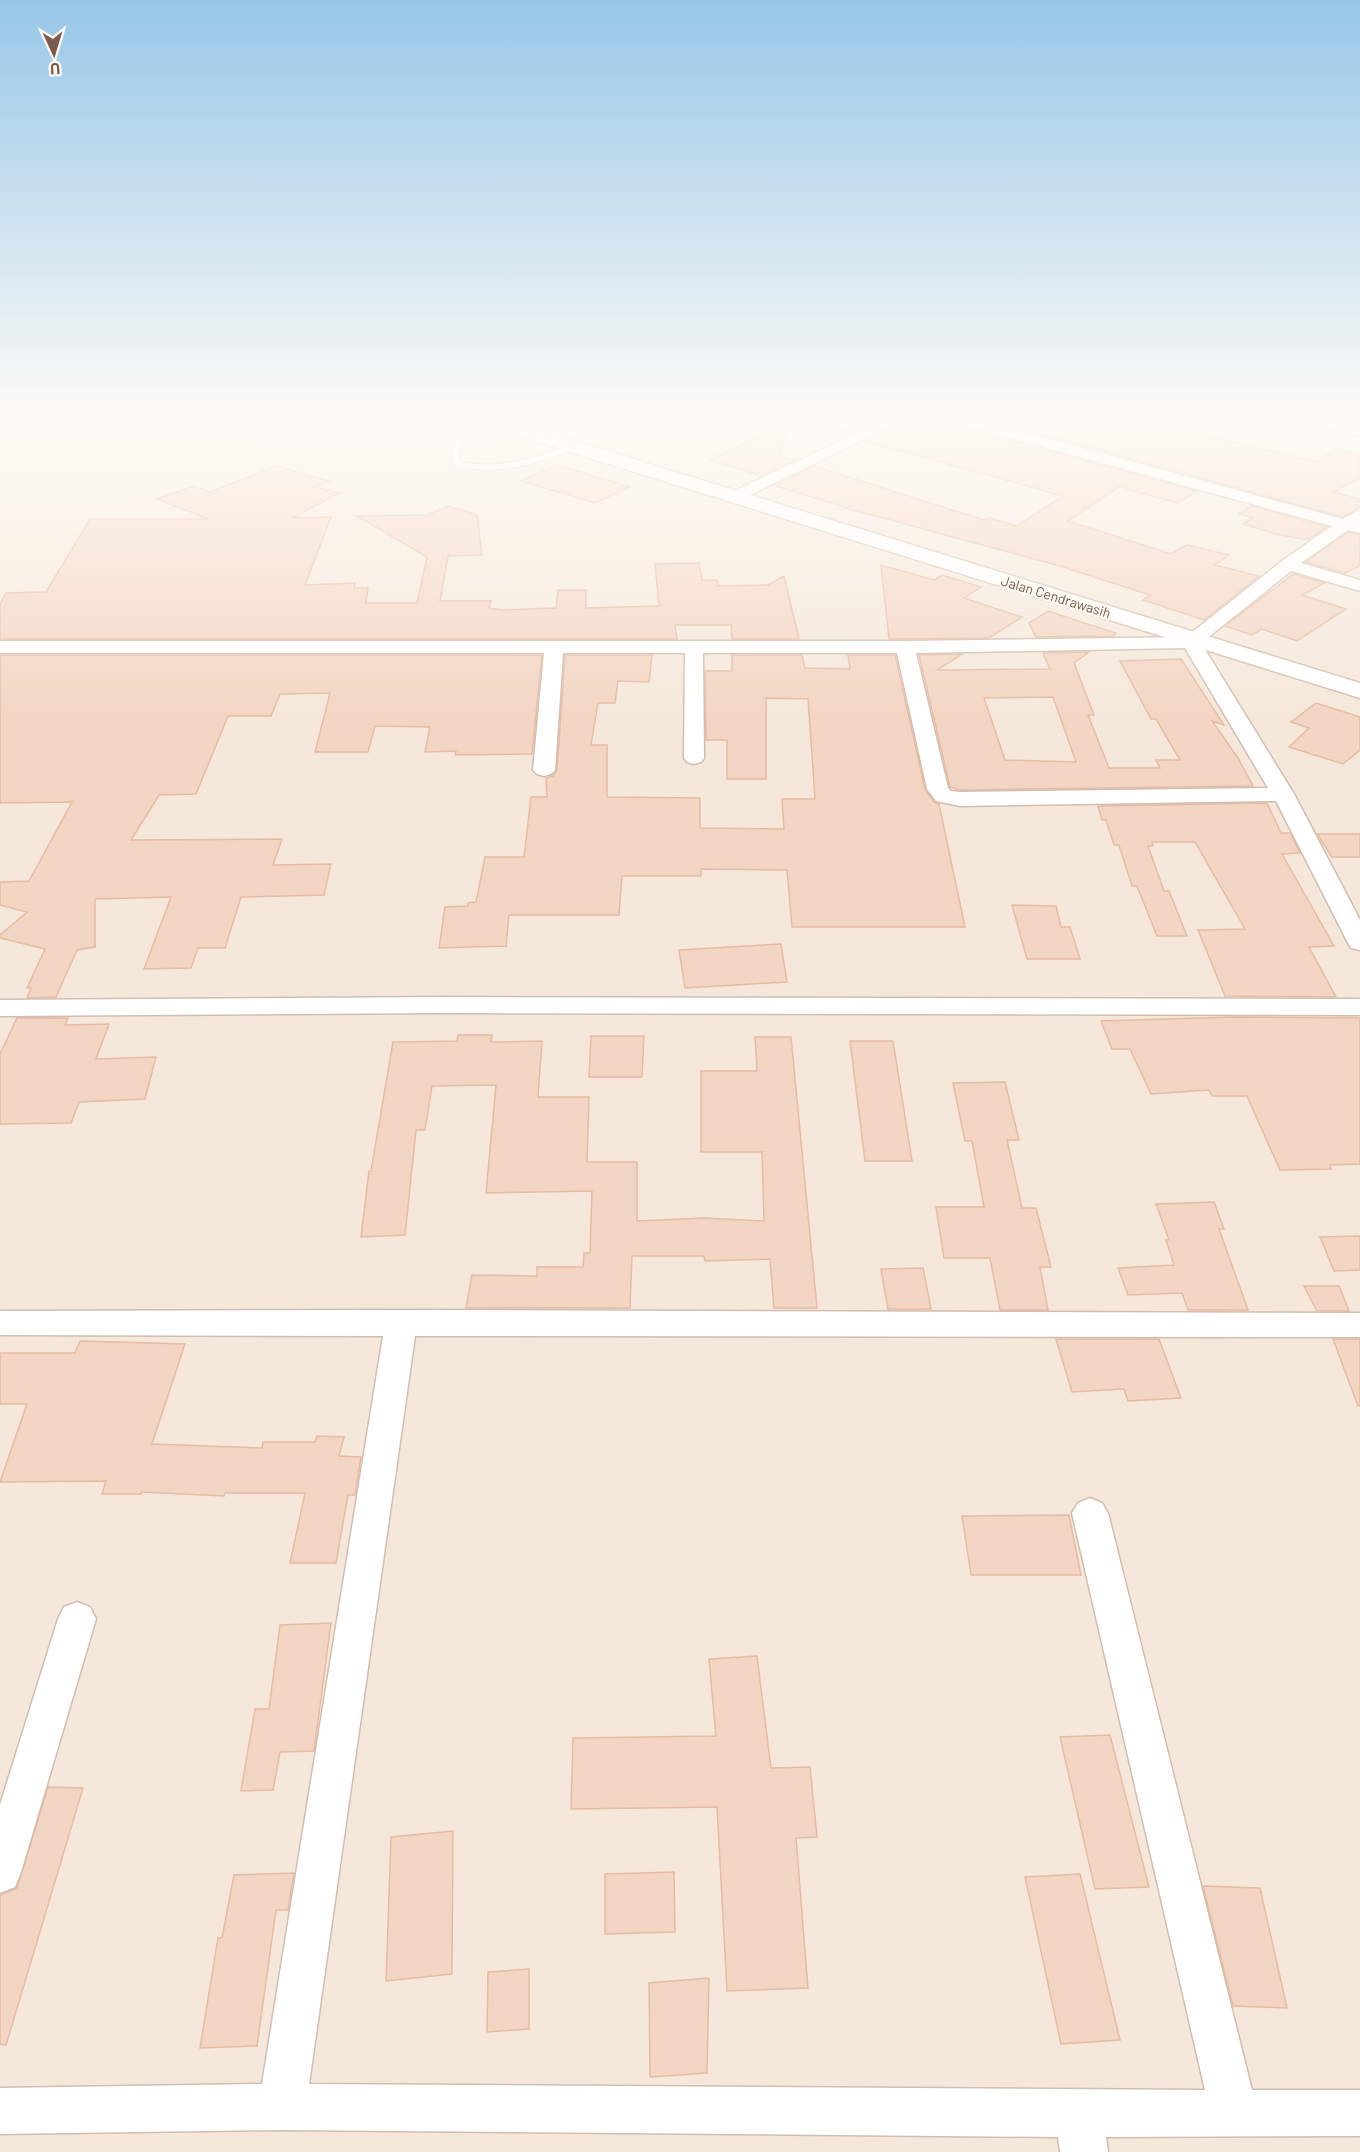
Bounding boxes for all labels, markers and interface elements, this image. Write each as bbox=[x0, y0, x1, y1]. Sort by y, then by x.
north arrow bbox=[24, 24, 84, 84]
text: U bbox=[49, 60, 61, 79]
street label: Jalan Cendrawasih bbox=[999, 572, 1113, 621]

